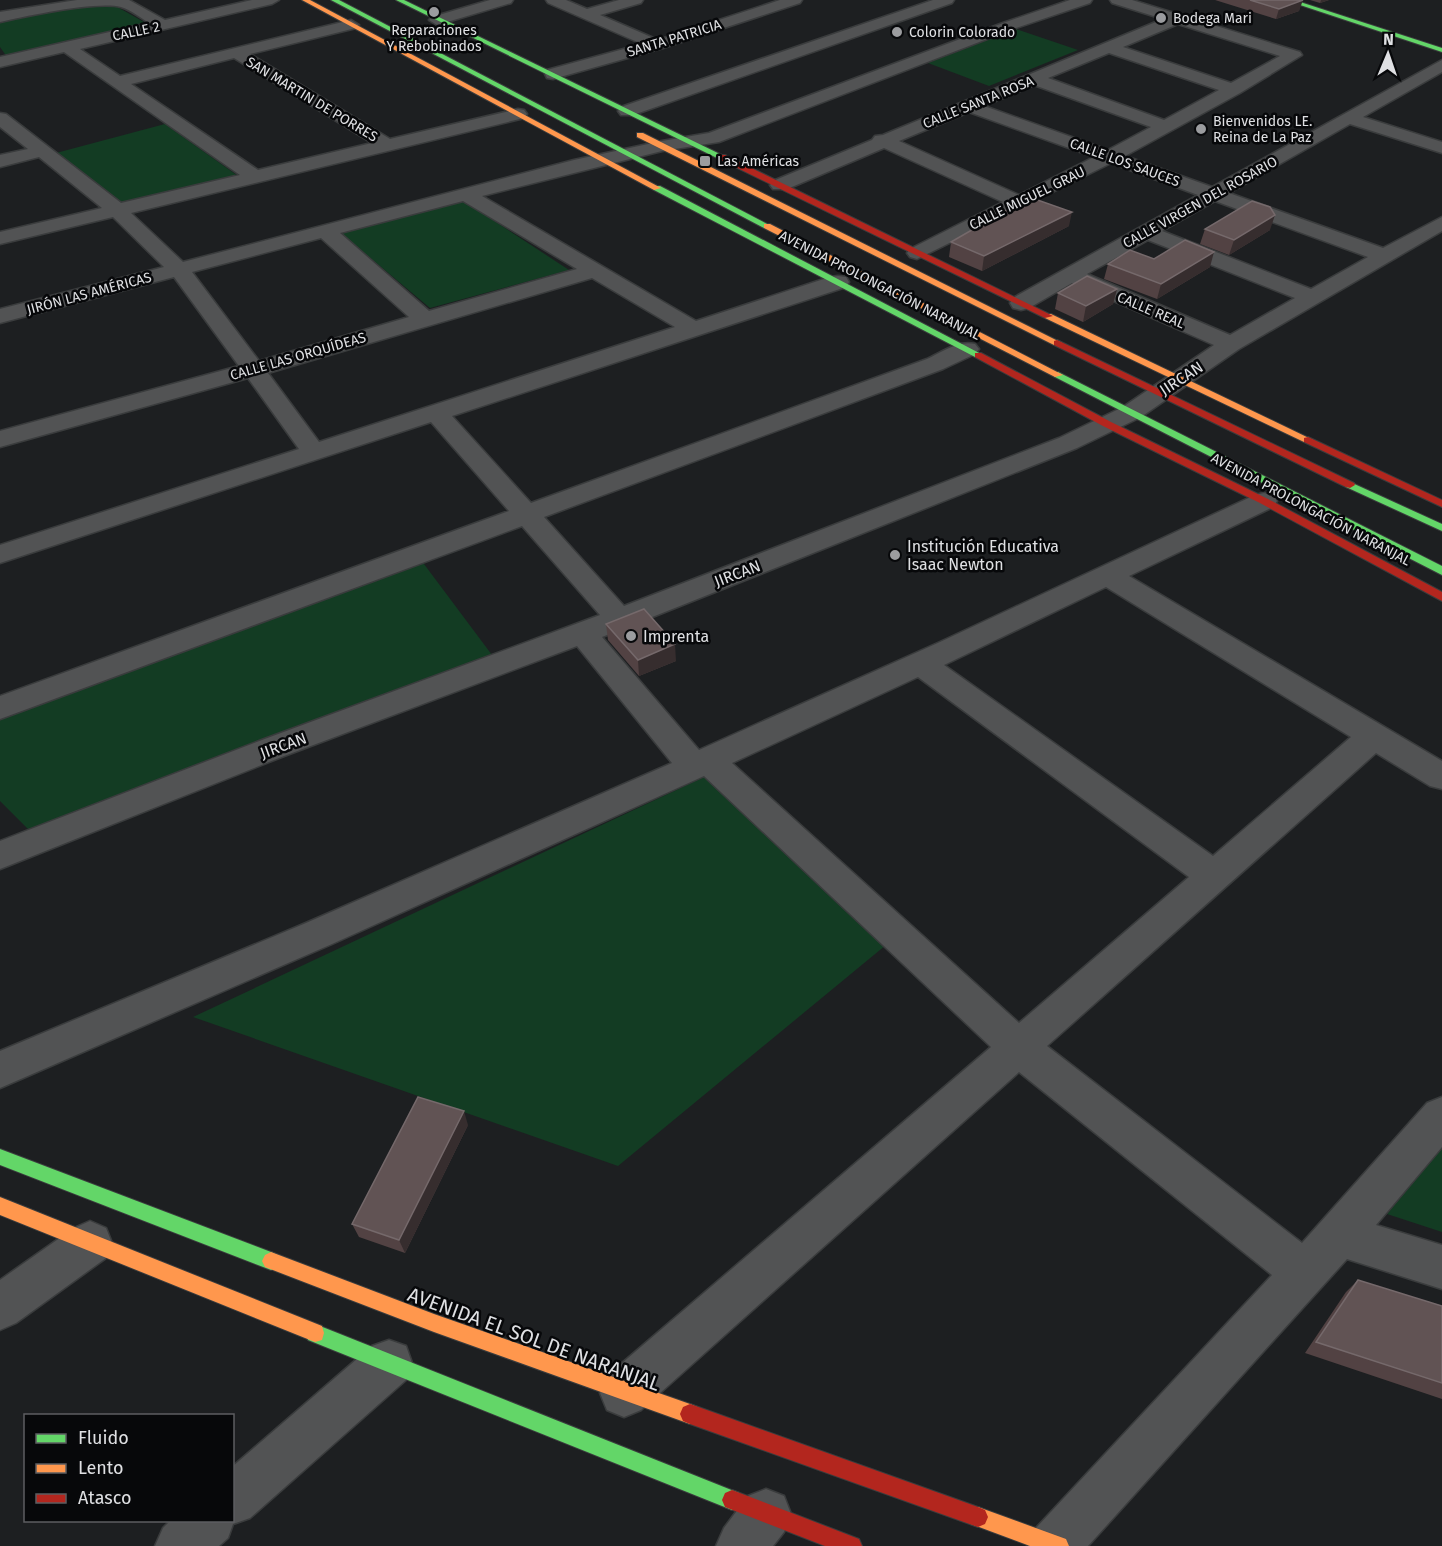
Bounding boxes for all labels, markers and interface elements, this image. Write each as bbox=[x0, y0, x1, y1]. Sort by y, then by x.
marker: Reparaciones Y Rebobinados bbox=[427, 5, 441, 19]
place label: Bodega Mari bbox=[1173, 10, 1252, 27]
marker: Bodega Mari bbox=[1154, 11, 1168, 25]
street label: SANTA PATRICIA bbox=[625, 16, 723, 61]
street label: CALLE 2 bbox=[111, 18, 161, 45]
place label: Reparaciones Y Rebobinados bbox=[387, 22, 482, 55]
place label: Colorin Colorado bbox=[909, 24, 1015, 41]
north arrow bbox=[1358, 24, 1418, 84]
marker: Colorin Colorado bbox=[890, 25, 904, 39]
text: N bbox=[1383, 30, 1394, 49]
street label: SAN MARTIN DE PORRES bbox=[243, 53, 381, 146]
street label: CALLE SANTA ROSA bbox=[920, 72, 1036, 132]
place label: Bienvenidos LE. Reina de La Paz bbox=[1213, 113, 1312, 146]
marker: Bienvenidos LE. Reina de La Paz bbox=[1194, 122, 1208, 136]
street label: CALLE LOS SAUCES bbox=[1067, 135, 1183, 190]
place label: Las Américas bbox=[717, 153, 800, 170]
street label: CALLE VIRGEN DEL ROSARIO bbox=[1120, 153, 1280, 252]
marker: Las Américas bbox=[698, 154, 712, 168]
street label: CALLE MIGUEL GRAU bbox=[967, 163, 1088, 234]
street label: AVENIDA PROLONGACIÓN NARANJAL bbox=[776, 226, 984, 344]
street label: JIRÓN LAS AMÉRICAS bbox=[25, 268, 154, 318]
street label: CALLE REAL bbox=[1114, 289, 1187, 332]
street label: CALLE LAS ORQUÍDEAS bbox=[228, 328, 368, 384]
street label: JIRCAN bbox=[1156, 357, 1207, 400]
street label: AVENIDA PROLONGACIÓN NARANJAL bbox=[1208, 449, 1414, 569]
place label: Institución Educativa Isaac Newton bbox=[907, 537, 1059, 574]
marker: Institución Educativa Isaac Newton bbox=[888, 548, 902, 562]
street label: JIRCAN bbox=[711, 556, 763, 591]
place label: Imprenta bbox=[643, 627, 709, 646]
marker: Imprenta bbox=[624, 629, 638, 643]
street label: JIRCAN bbox=[257, 728, 309, 763]
street label: AVENIDA EL SOL DE NARANJAL bbox=[405, 1282, 663, 1396]
legend bbox=[24, 1414, 234, 1522]
text: Fluido bbox=[78, 1427, 129, 1449]
text: Lento bbox=[78, 1457, 124, 1479]
text: Atasco bbox=[78, 1487, 131, 1509]

